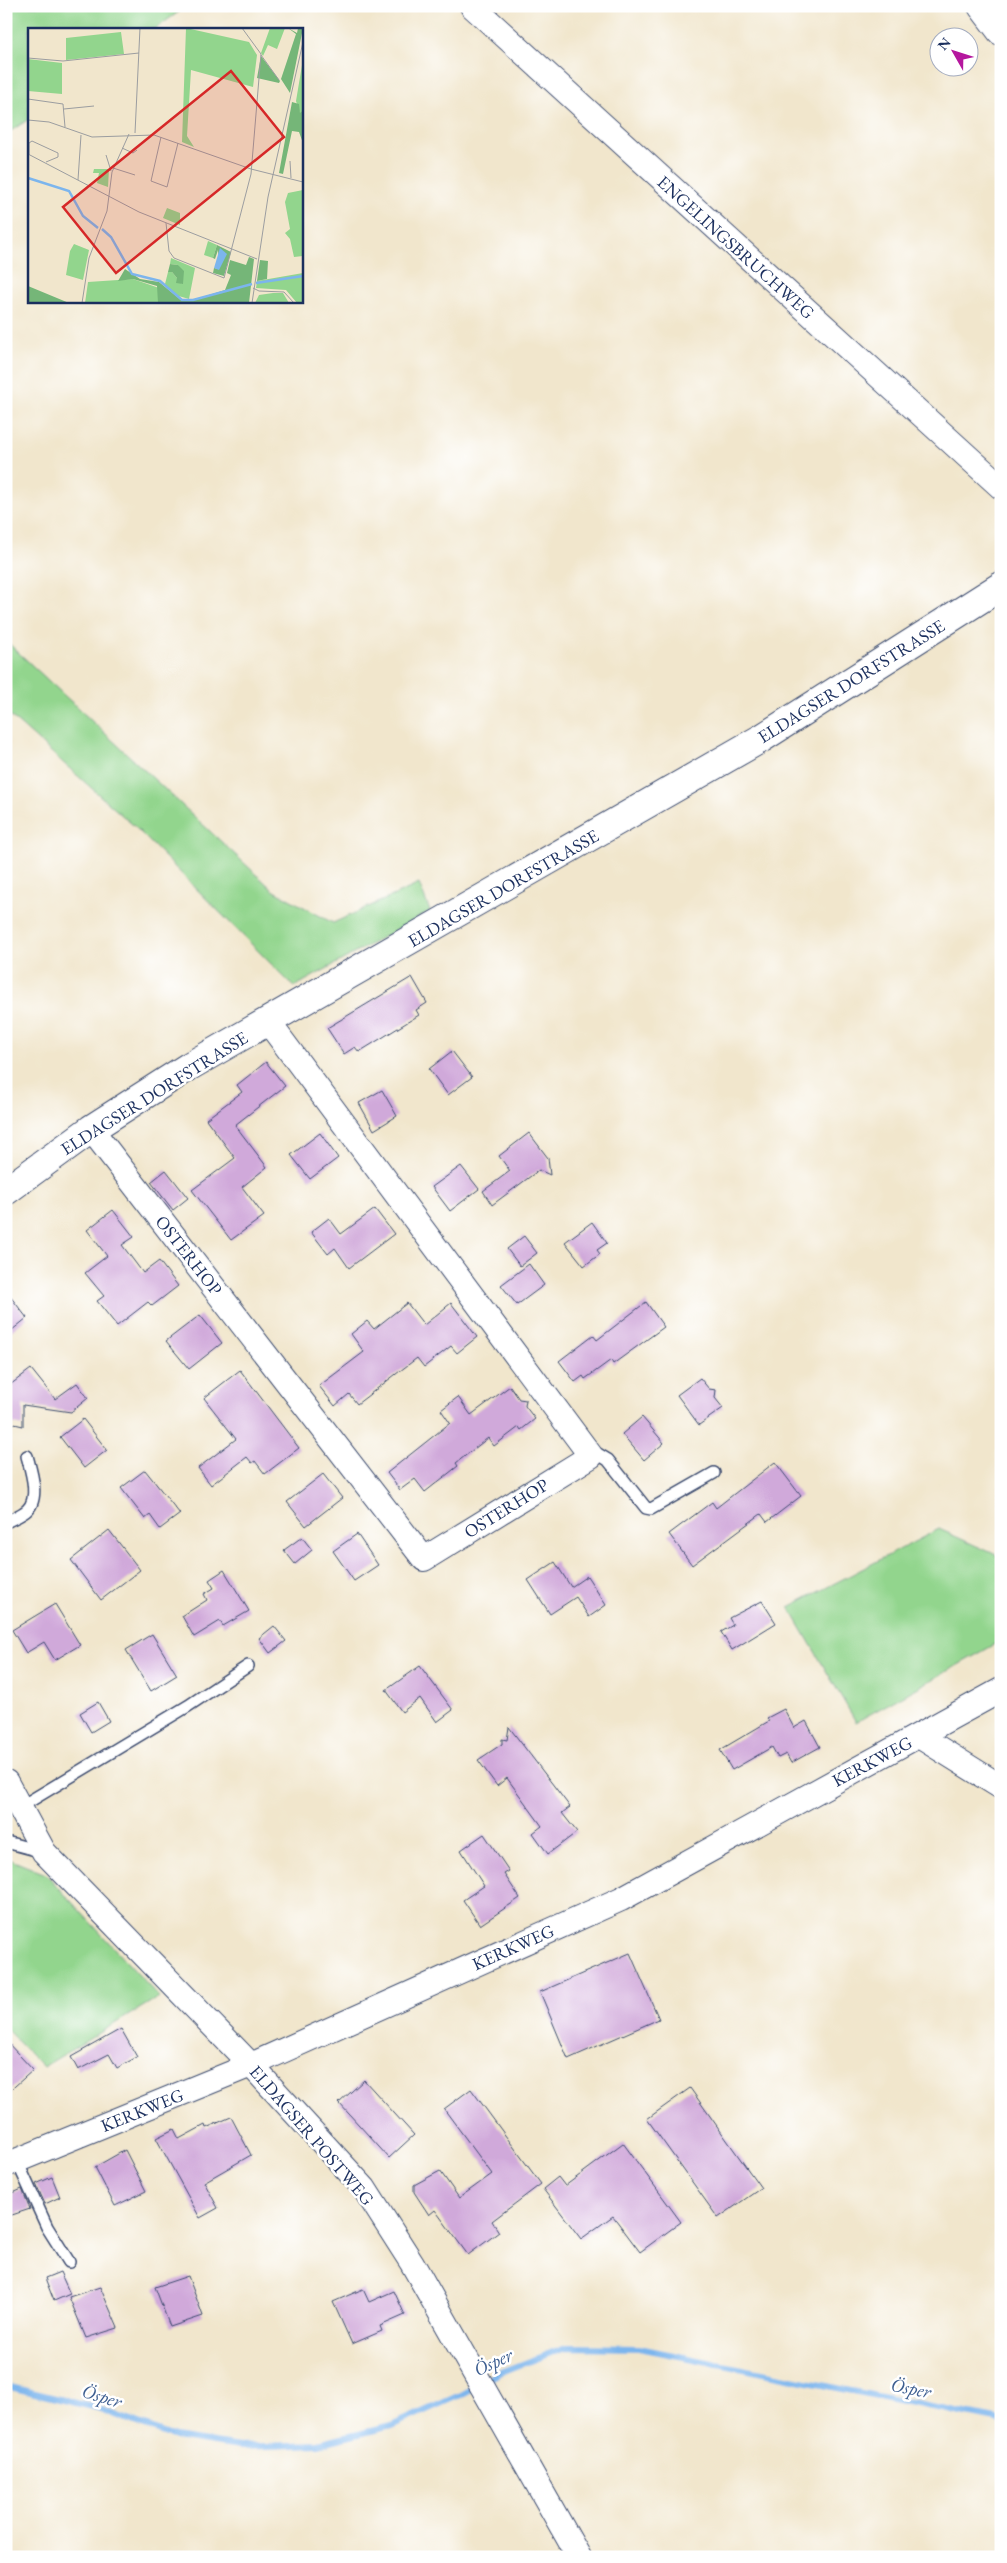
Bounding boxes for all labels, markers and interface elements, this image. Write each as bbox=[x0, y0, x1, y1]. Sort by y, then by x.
inset map bbox=[28, 28, 302, 302]
north arrow bbox=[930, 28, 980, 78]
text: N bbox=[933, 33, 955, 54]
street label: ENGELINGSBRUCHWEG bbox=[653, 170, 819, 324]
street label: ELDAGSER DORFSTRASSE bbox=[753, 614, 949, 748]
street label: ELDAGSER DORFSTRASSE bbox=[404, 824, 602, 952]
street label: ELDAGSER DORFSTRASSE bbox=[56, 1026, 252, 1160]
street label: OSTERHOP bbox=[151, 1210, 227, 1300]
street label: OSTERHOP bbox=[459, 1473, 553, 1543]
street label: KERKWEG bbox=[828, 1730, 916, 1792]
street label: KERKWEG bbox=[468, 1919, 558, 1975]
street label: ELDAGSER POSTWEG bbox=[245, 2060, 379, 2210]
street label: KERKWEG bbox=[97, 2083, 187, 2137]
water label: Ösper bbox=[469, 2342, 517, 2382]
water label: Ösper bbox=[889, 2372, 934, 2404]
water label: Ösper bbox=[79, 2378, 126, 2414]

